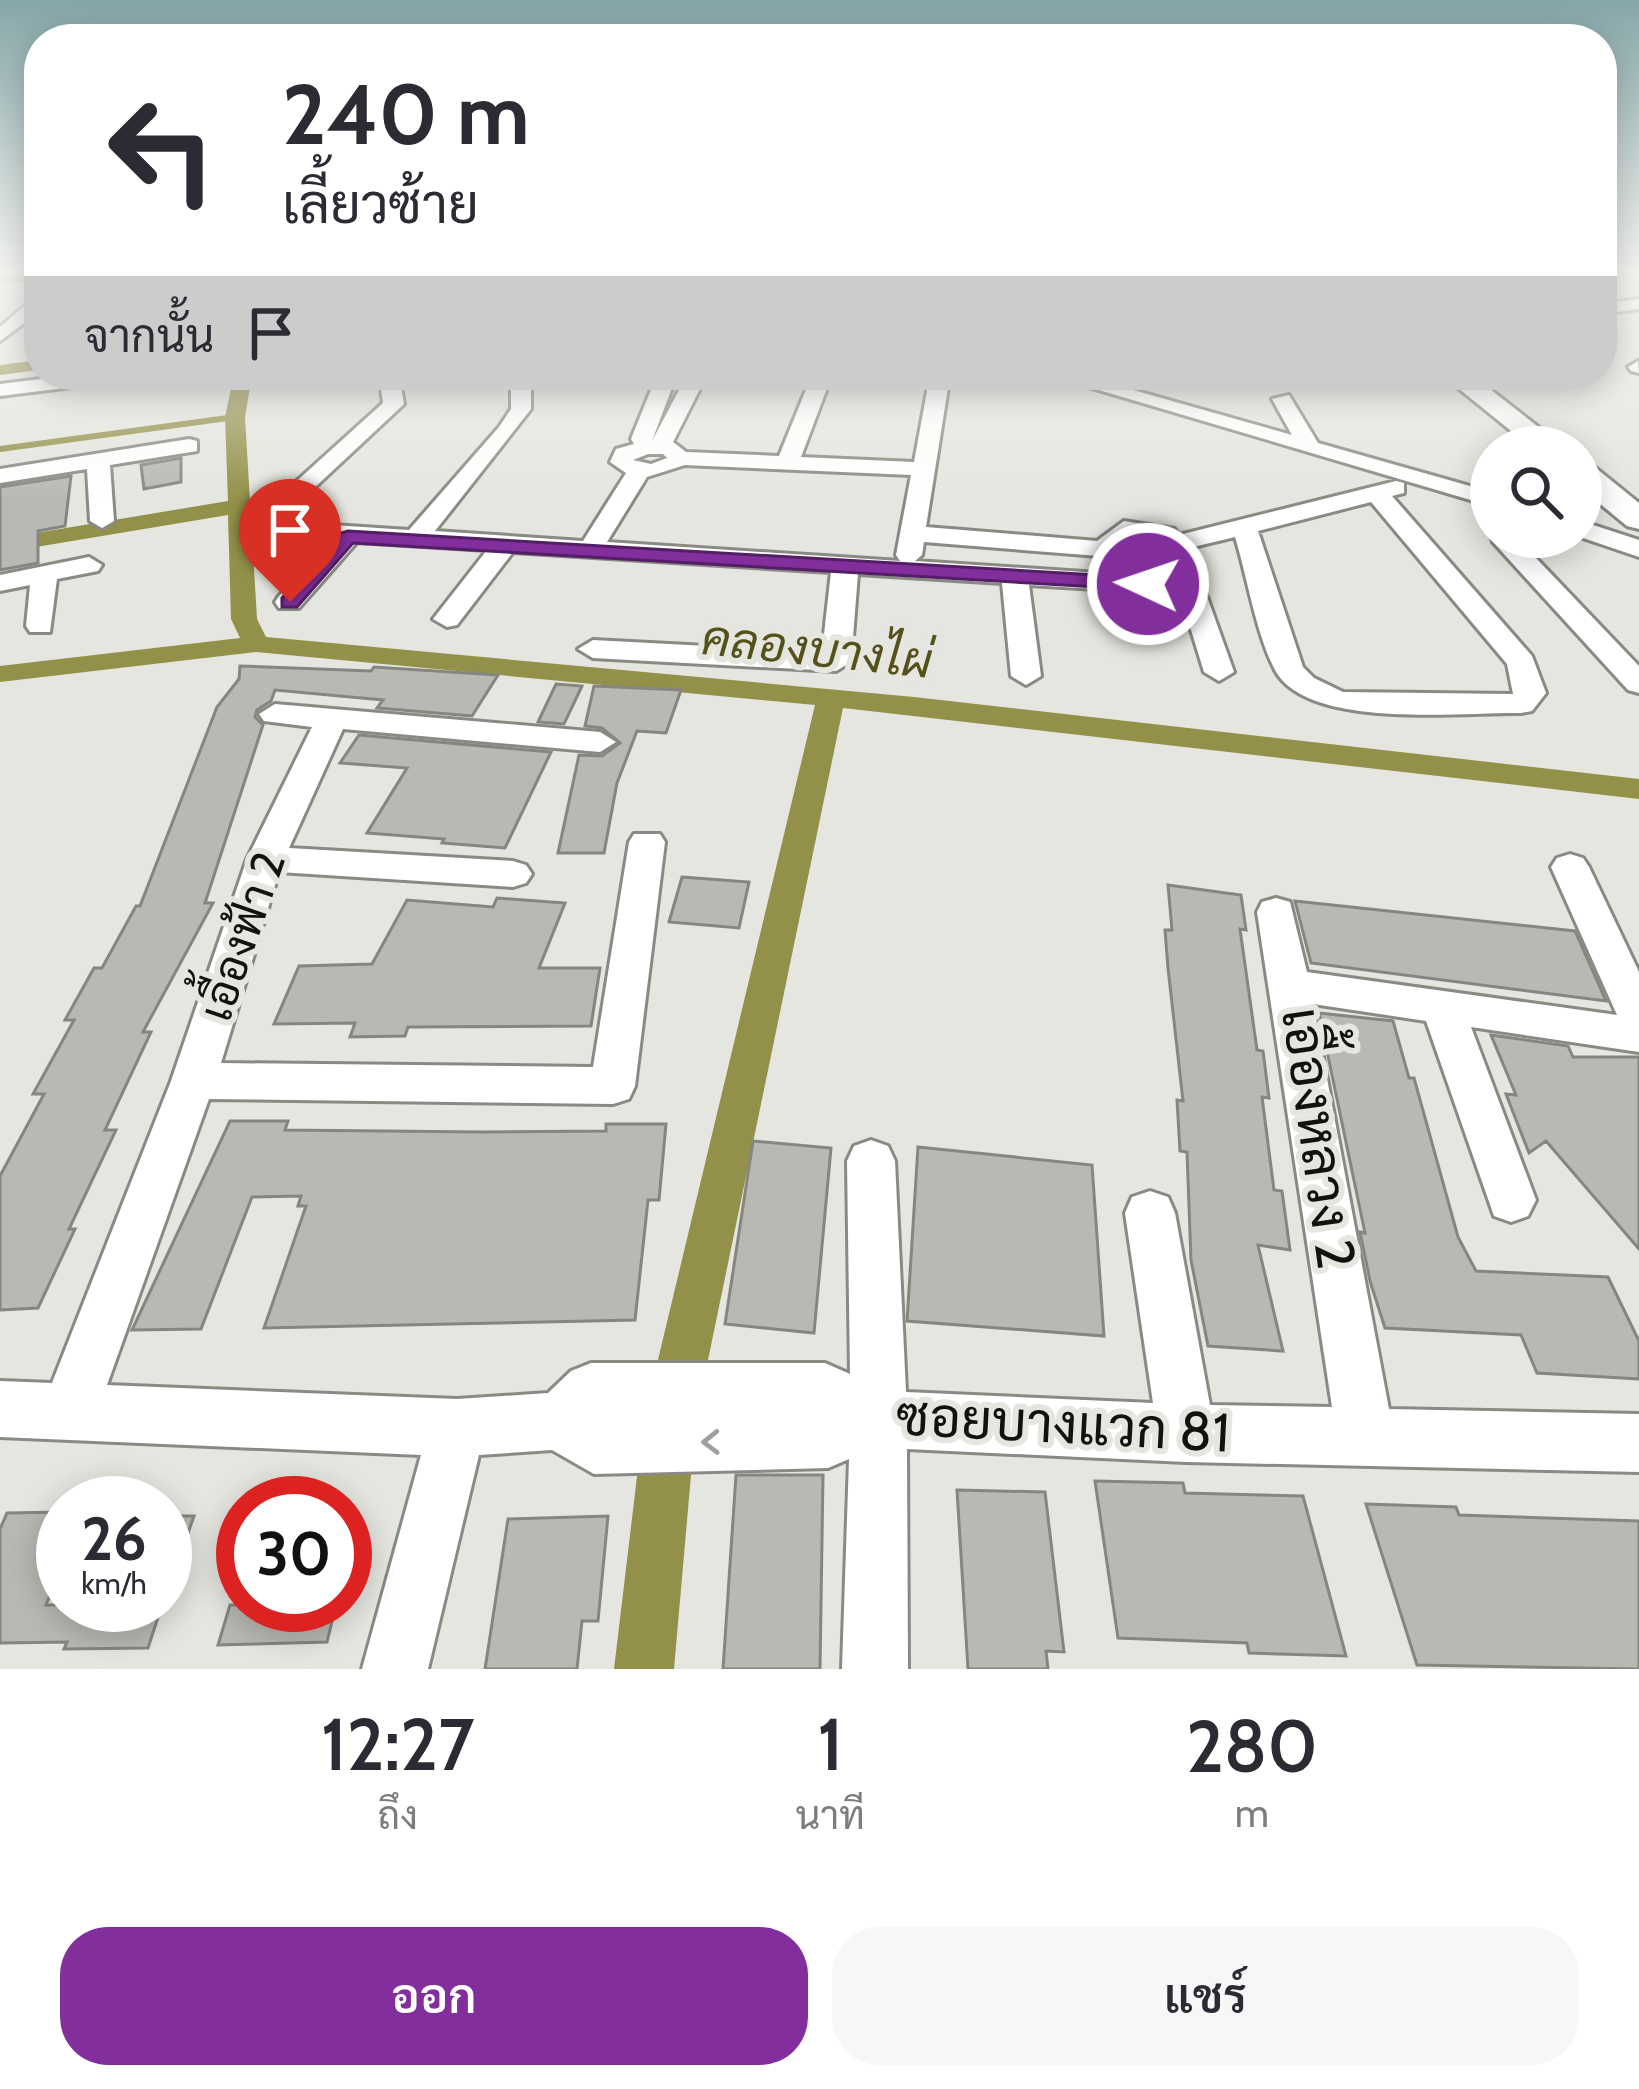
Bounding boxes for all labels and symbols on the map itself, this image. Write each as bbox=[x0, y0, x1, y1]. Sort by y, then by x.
pin bbox=[239, 479, 341, 602]
position arrow bbox=[1085, 521, 1211, 647]
water label: คลองบางไผ่ bbox=[699, 607, 937, 690]
street label: เอื้องฟ้า 2 bbox=[175, 840, 296, 1028]
street label: เอื้องหลวง 2 bbox=[1268, 1001, 1387, 1273]
street label: ซอยบางแวก 81 bbox=[895, 1382, 1231, 1466]
one-way arrow bbox=[701, 1428, 720, 1454]
speed limit sign: 30 bbox=[216, 1476, 372, 1632]

